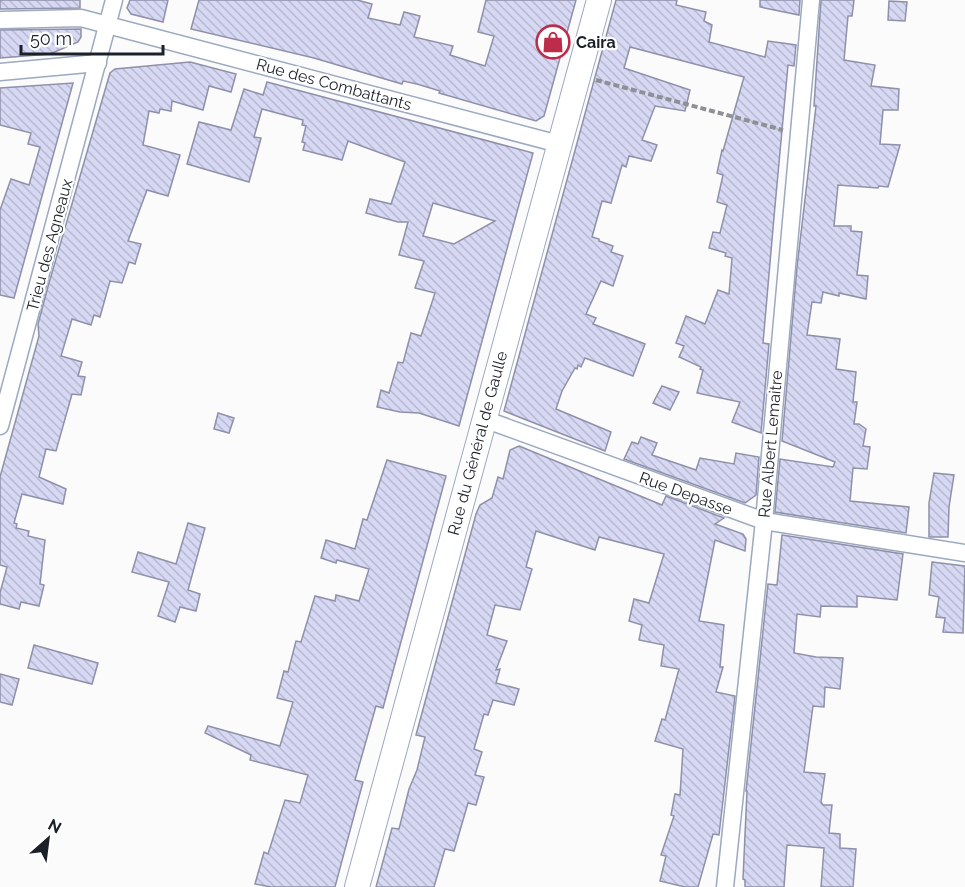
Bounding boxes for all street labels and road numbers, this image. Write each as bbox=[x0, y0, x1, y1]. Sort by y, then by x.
street label: Rue des Combattants bbox=[254, 55, 414, 114]
street label: Trieu des Agneaux bbox=[23, 177, 76, 314]
street label: Rue du Général de Gaulle bbox=[444, 349, 511, 537]
street label: Rue Albert Lemaitre bbox=[755, 370, 786, 519]
street label: Rue Depasse bbox=[637, 468, 735, 519]

